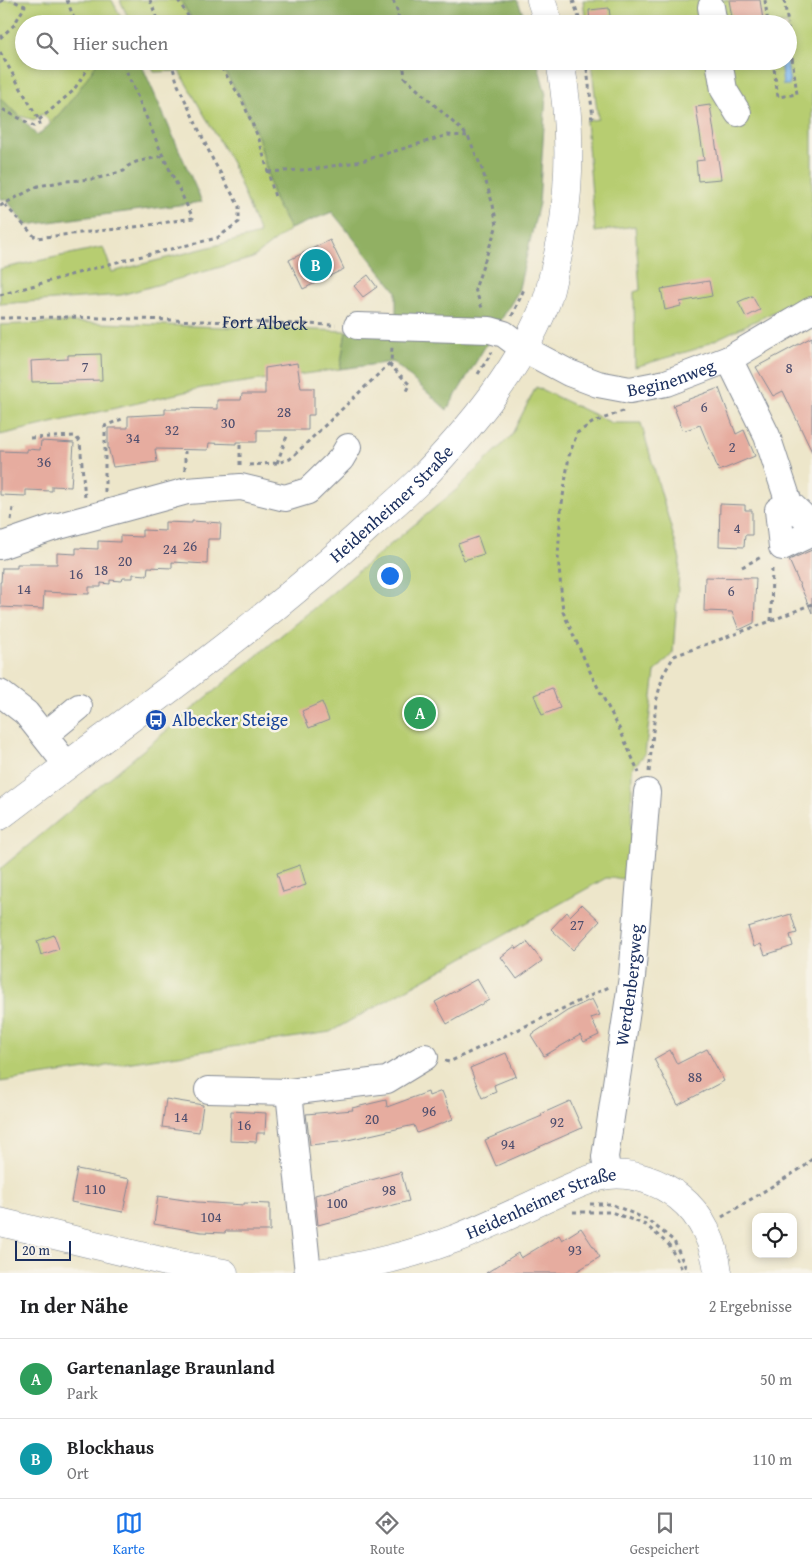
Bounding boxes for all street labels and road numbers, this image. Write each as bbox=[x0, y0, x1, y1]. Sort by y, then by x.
street label: Fort Albeck bbox=[222, 308, 309, 337]
street label: Beginenweg bbox=[625, 351, 719, 403]
street label: Heidenheimer Straße bbox=[323, 439, 459, 569]
street label: Werdenbergweg bbox=[608, 923, 649, 1048]
street label: Heidenheimer Straße bbox=[461, 1160, 617, 1246]

